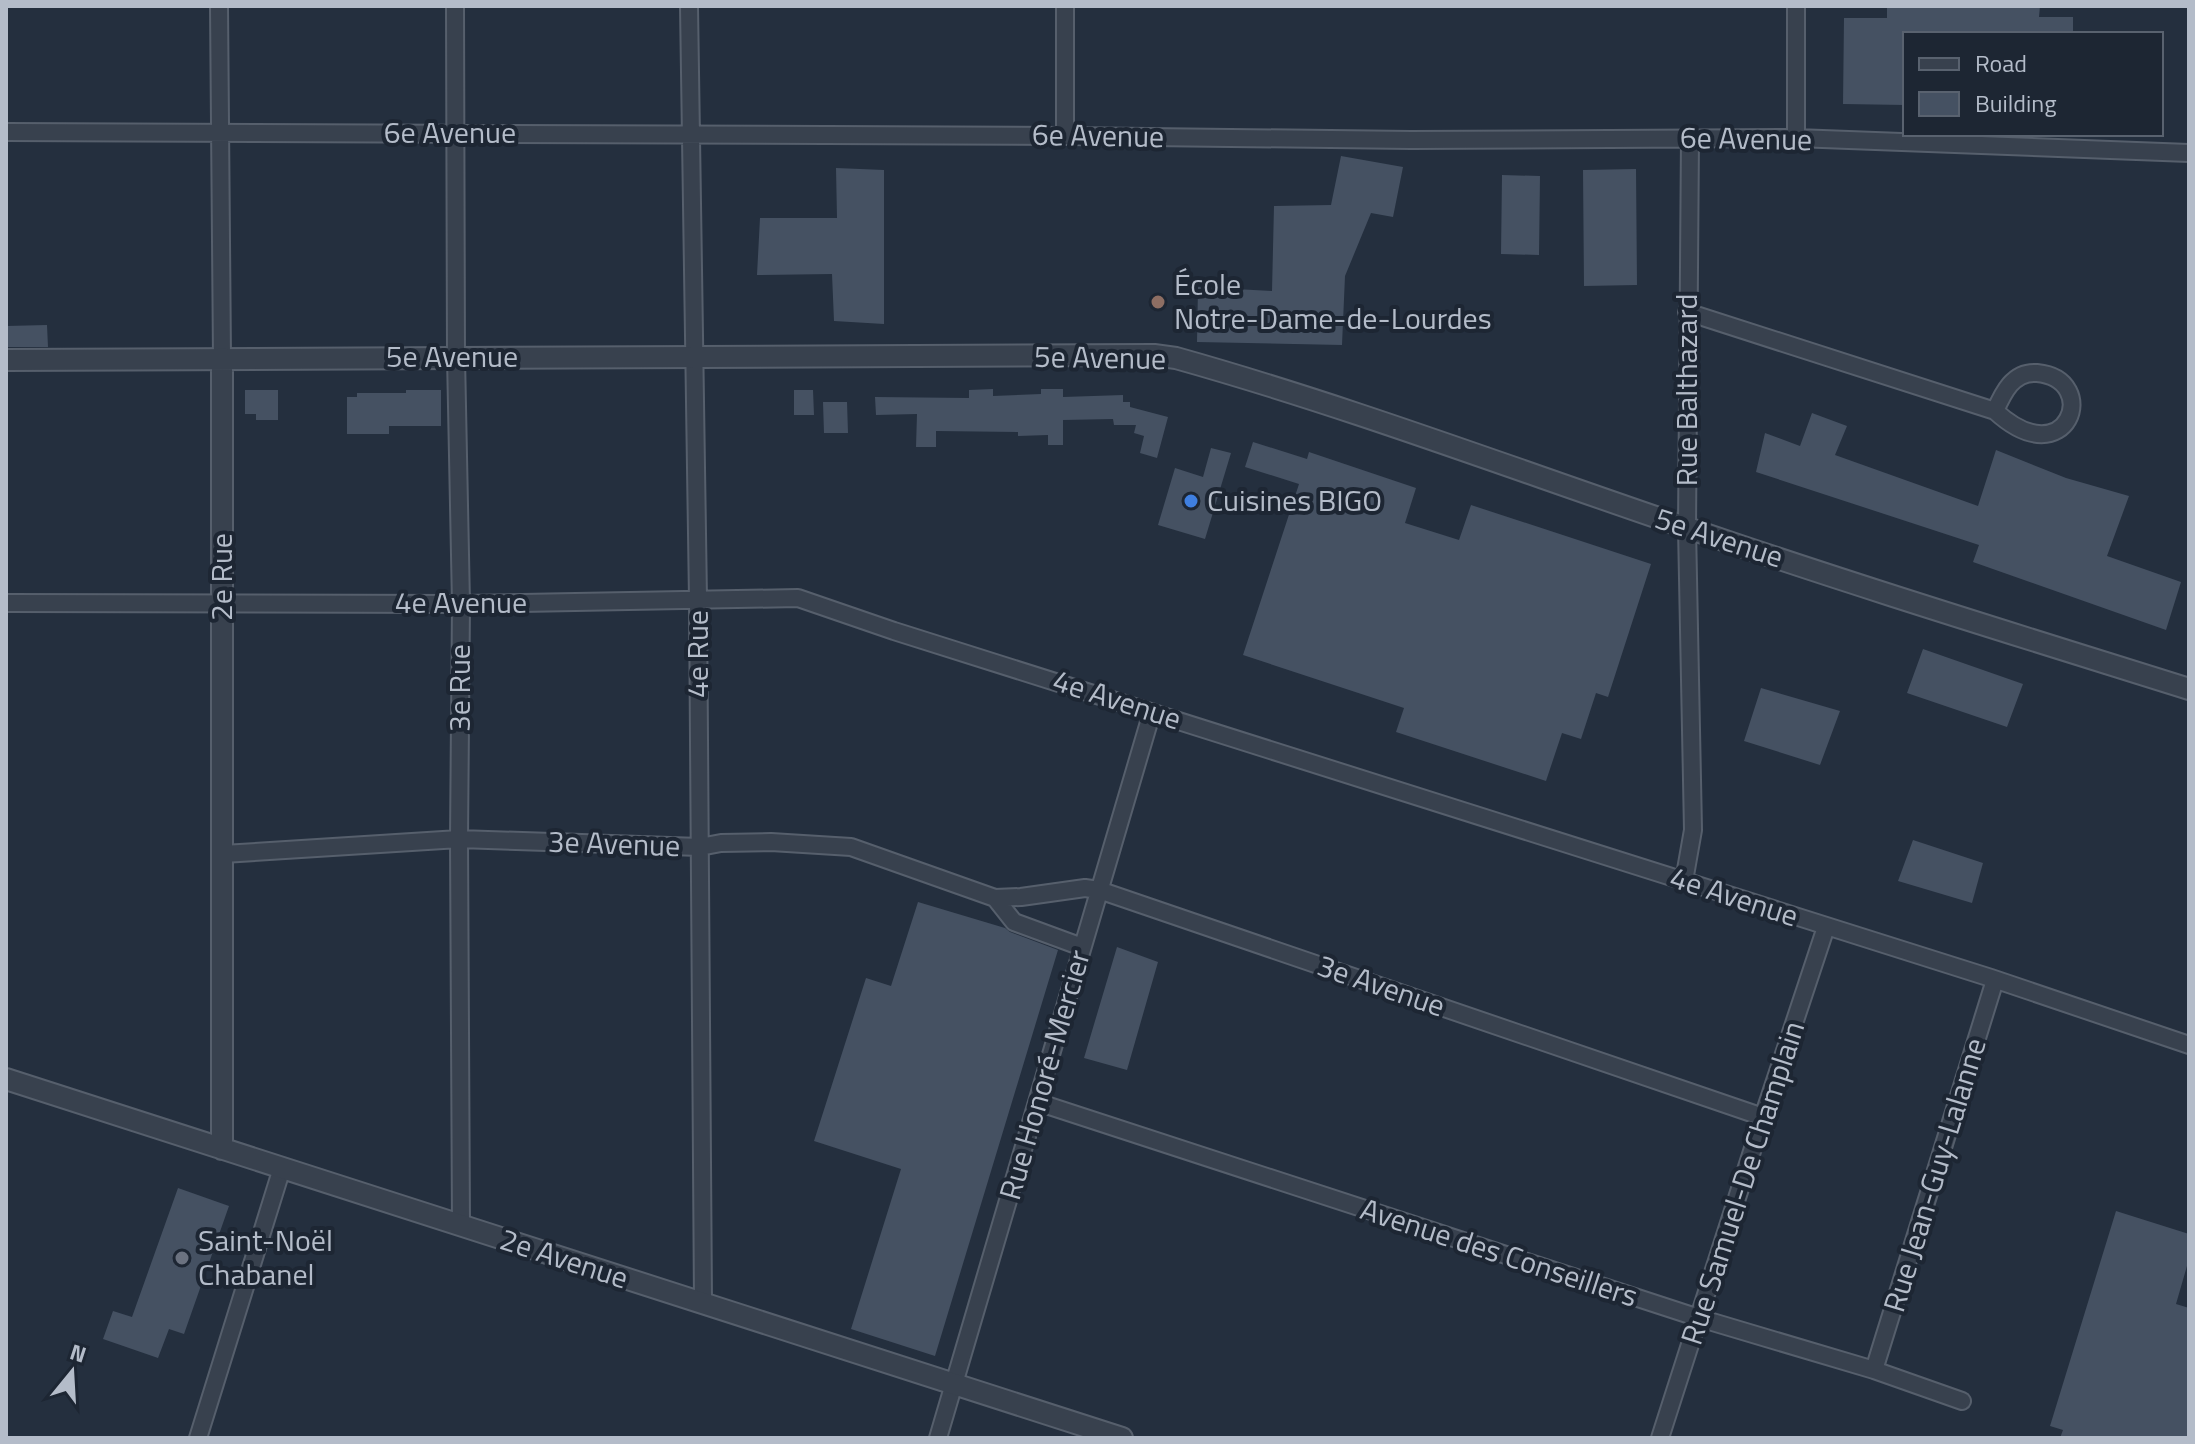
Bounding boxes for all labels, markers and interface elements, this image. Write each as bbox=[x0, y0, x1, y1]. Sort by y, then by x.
legend bbox=[1903, 32, 2163, 136]
text: Road bbox=[1975, 45, 2027, 81]
text: Building bbox=[1975, 85, 2057, 121]
street label: 6e Avenue bbox=[384, 109, 516, 155]
street label: 6e Avenue bbox=[1031, 111, 1165, 159]
street label: 6e Avenue bbox=[1679, 114, 1813, 162]
place label: École Notre-Dame-de-Lourdes bbox=[1174, 261, 1492, 341]
marker: École Notre-Dame-de-Lourdes bbox=[1149, 293, 1167, 311]
street label: Rue Balthazard bbox=[1663, 294, 1709, 486]
street label: 5e Avenue bbox=[386, 333, 518, 379]
street label: 5e Avenue bbox=[1033, 333, 1167, 381]
place label: Cuisines BIGO bbox=[1207, 477, 1382, 523]
marker: Cuisines BIGO bbox=[1182, 492, 1200, 510]
street label: 5e Avenue bbox=[1649, 495, 1789, 579]
street label: 2e Rue bbox=[198, 533, 244, 621]
street label: 4e Avenue bbox=[395, 579, 527, 625]
street label: 4e Rue bbox=[674, 610, 720, 698]
street label: 3e Rue bbox=[436, 644, 482, 732]
street label: 4e Avenue bbox=[1047, 657, 1187, 741]
street label: 3e Avenue bbox=[547, 818, 681, 868]
street label: 4e Avenue bbox=[1664, 854, 1804, 938]
street label: 3e Avenue bbox=[1311, 942, 1451, 1028]
street label: Rue Honoré-Mercier bbox=[986, 944, 1102, 1205]
street label: Rue Samuel-De Champlain bbox=[1668, 1015, 1816, 1350]
street label: Rue Jean-Guy-Lalanne bbox=[1870, 1032, 1998, 1317]
street label: Avenue des Conseillers bbox=[1355, 1186, 1644, 1319]
street label: 2e Avenue bbox=[494, 1216, 634, 1300]
place label: Saint-Noël Chabanel bbox=[198, 1217, 333, 1297]
marker: Saint-Noël Chabanel bbox=[173, 1249, 191, 1267]
north arrow bbox=[32, 1332, 112, 1412]
text: N bbox=[66, 1334, 91, 1372]

